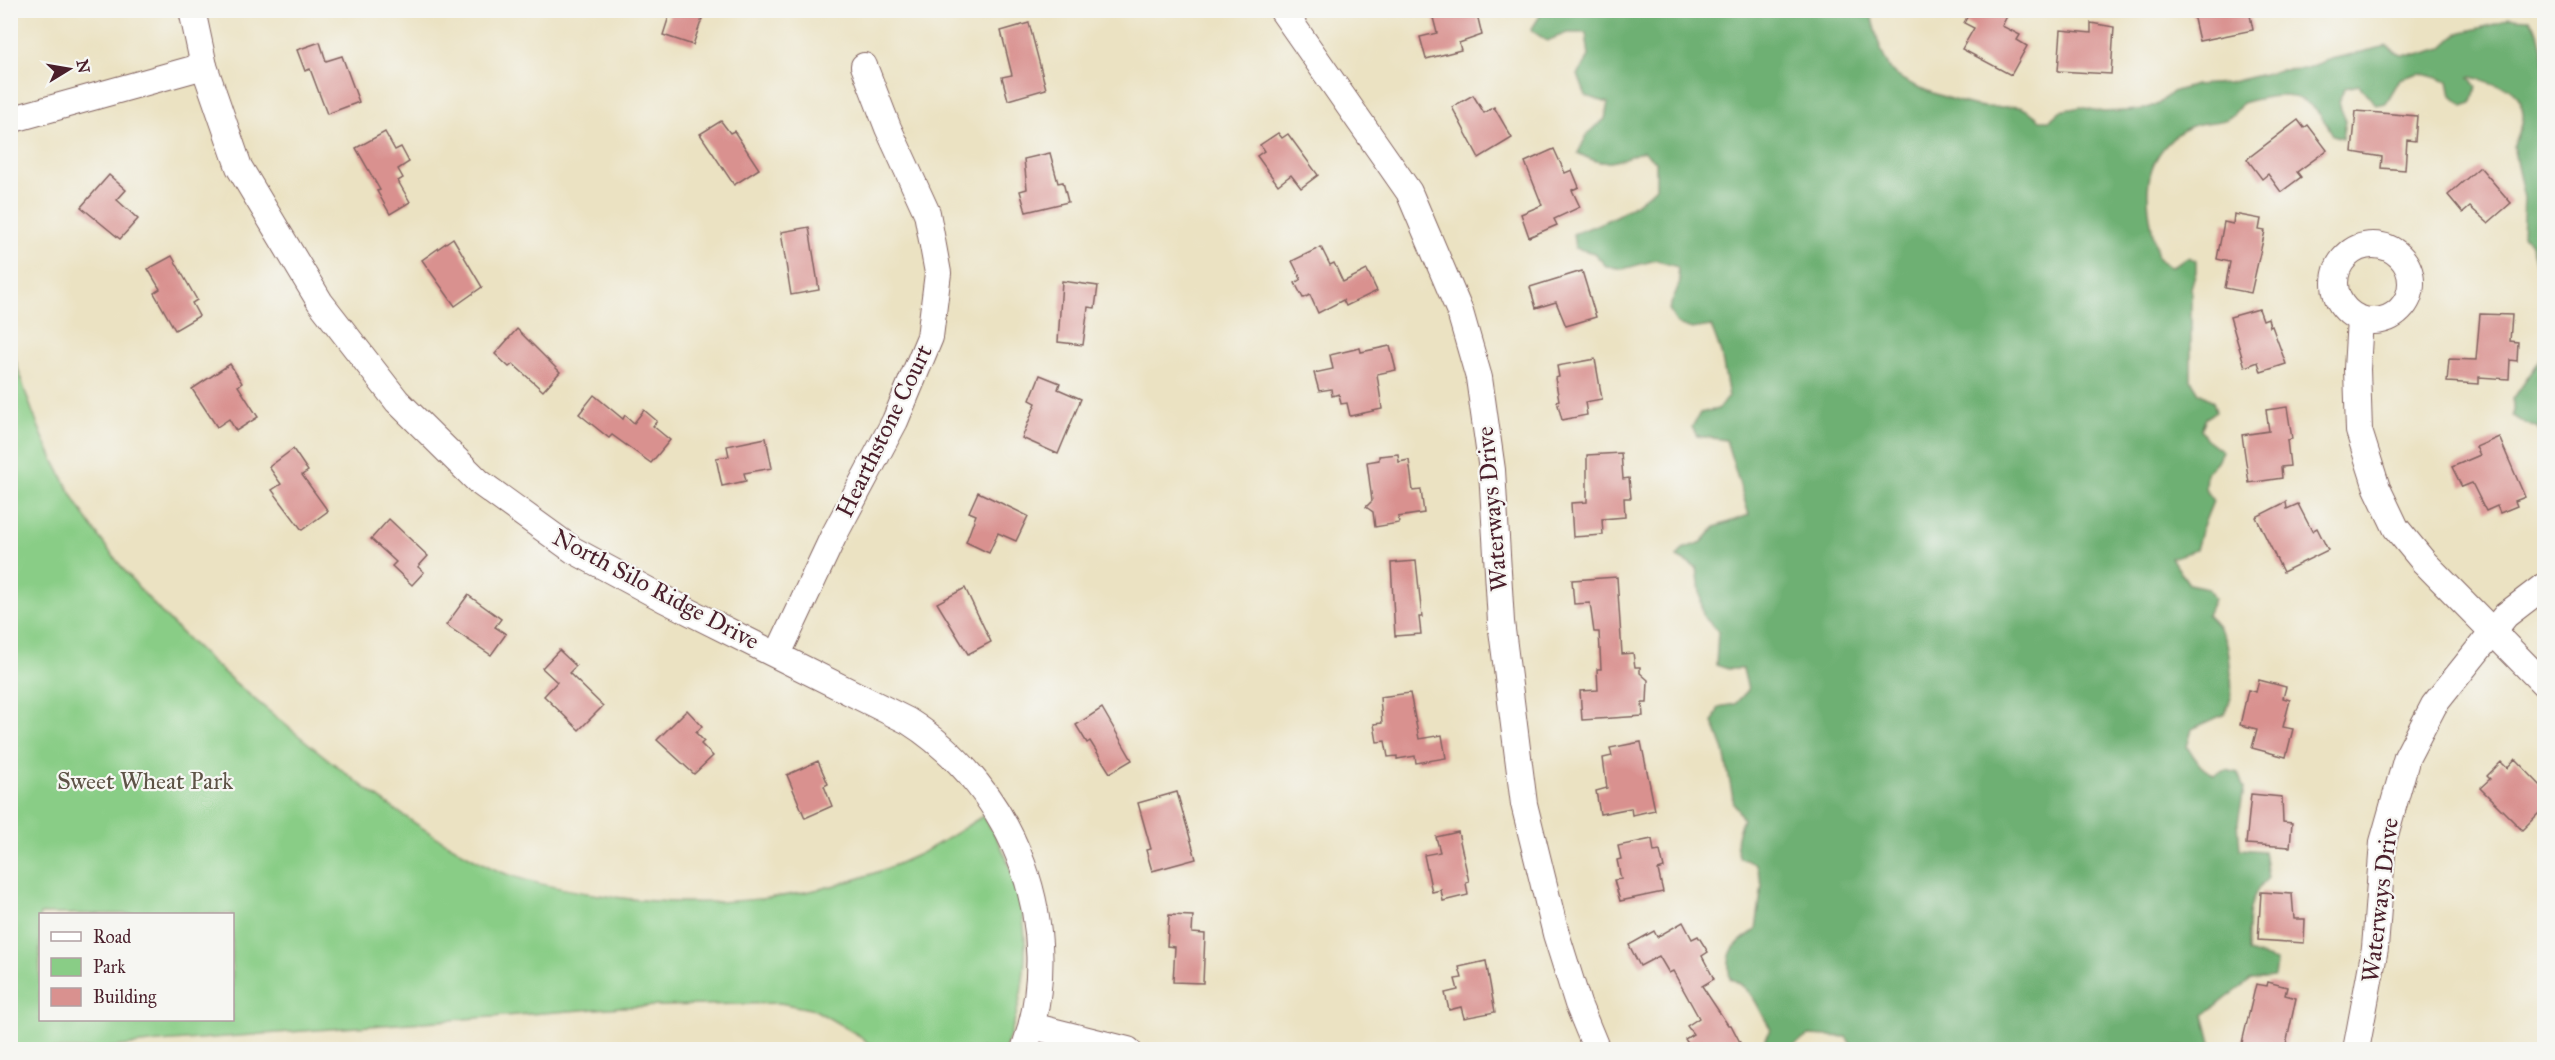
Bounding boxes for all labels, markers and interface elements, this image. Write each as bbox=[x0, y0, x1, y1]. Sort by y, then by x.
north arrow bbox=[39, 39, 99, 99]
text: N bbox=[73, 58, 94, 75]
street label: Hearthstone Court bbox=[829, 339, 939, 522]
street label: Waterways Drive bbox=[1470, 425, 1514, 593]
street label: North Silo Ridge Drive bbox=[548, 522, 764, 656]
park label: Sweet Wheat Park bbox=[57, 766, 234, 796]
street label: Waterways Drive bbox=[2355, 816, 2405, 984]
legend bbox=[39, 913, 234, 1021]
text: Road bbox=[93, 926, 131, 948]
text: Park bbox=[93, 956, 126, 978]
text: Building bbox=[93, 986, 157, 1009]

